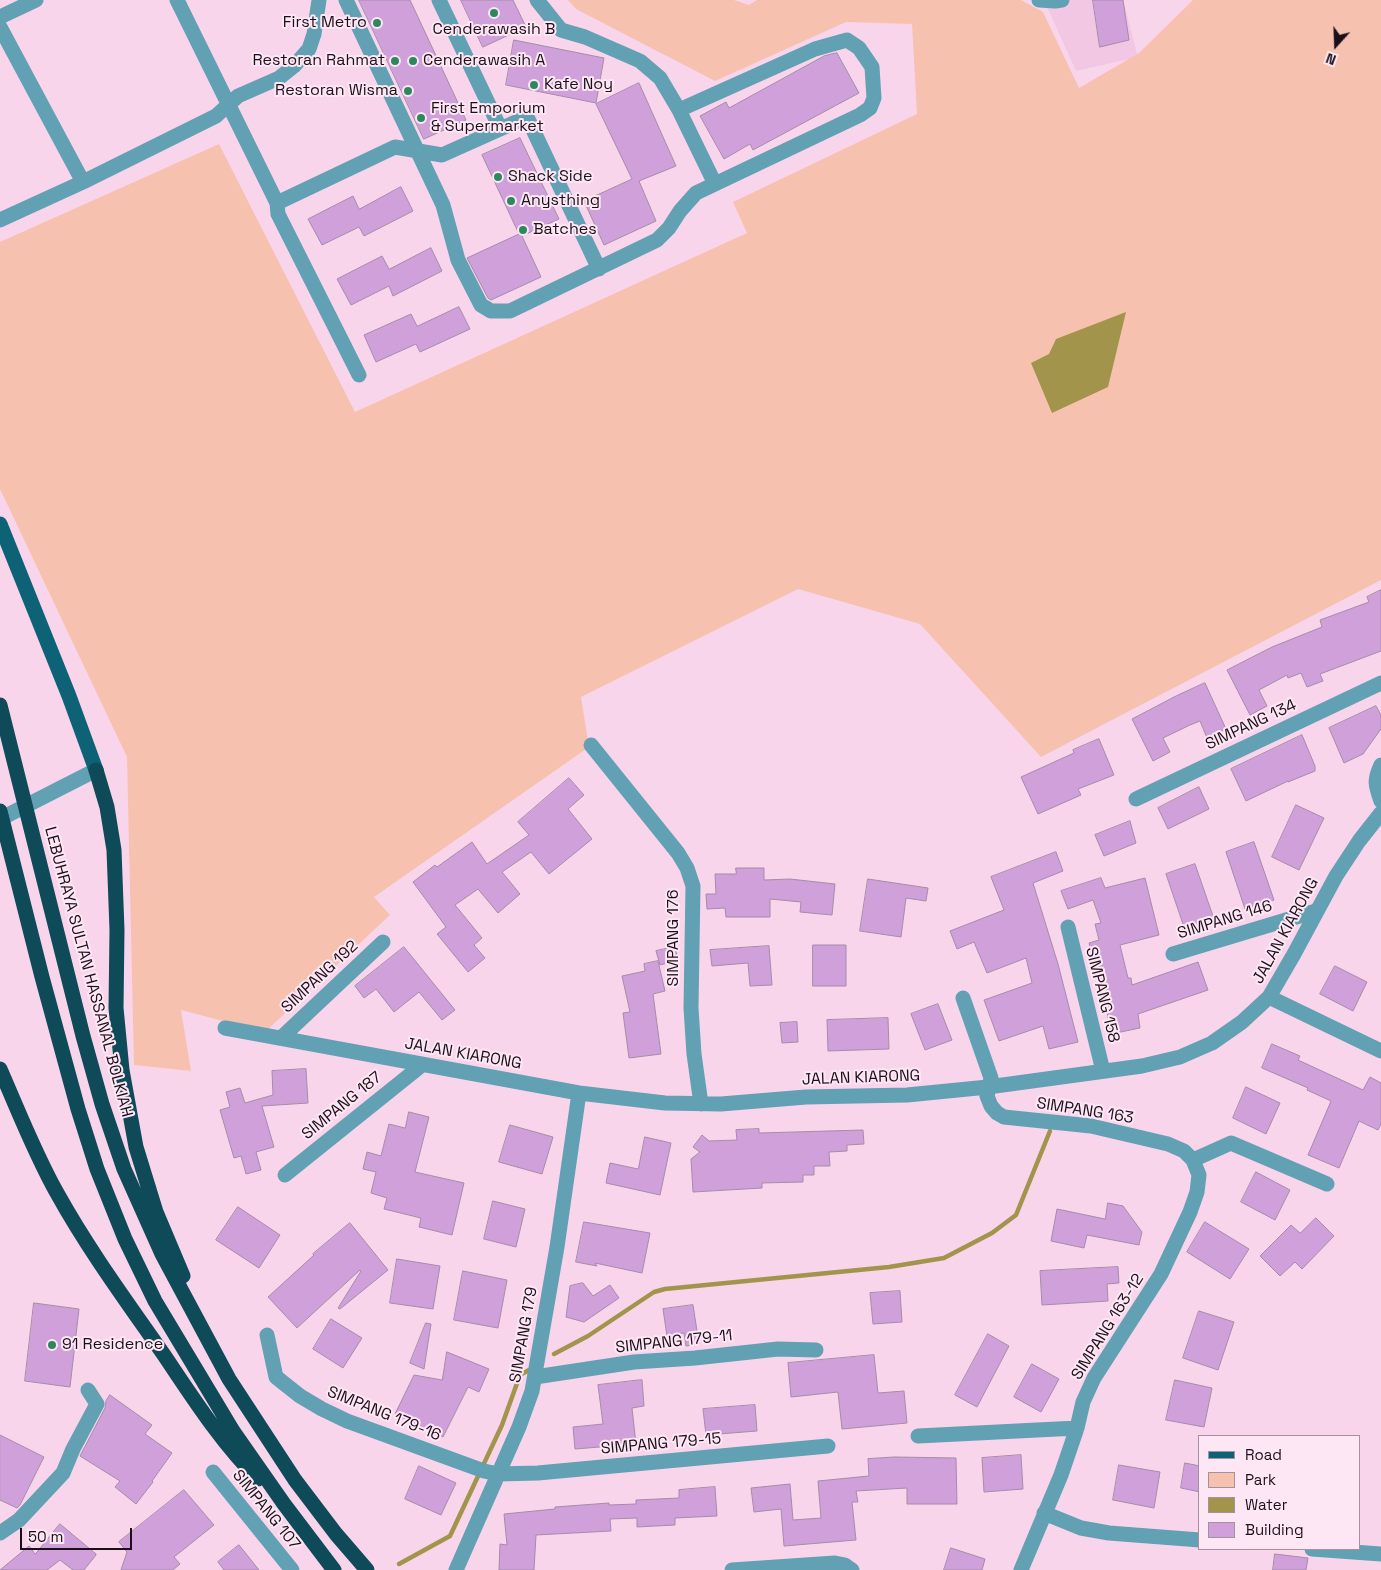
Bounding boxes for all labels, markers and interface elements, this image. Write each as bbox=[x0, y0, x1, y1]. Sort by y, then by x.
marker: Cenderawasih B bbox=[488, 7, 500, 19]
place label: First Metro bbox=[283, 13, 367, 33]
marker: First Metro bbox=[371, 17, 383, 29]
place label: Cenderawasih B bbox=[433, 20, 555, 40]
north arrow bbox=[1311, 20, 1361, 70]
text: N bbox=[1323, 49, 1338, 69]
place label: Restoran Rahmat bbox=[252, 51, 385, 71]
place label: Cenderawasih A bbox=[423, 51, 545, 71]
marker: Restoran Rahmat bbox=[389, 55, 401, 67]
marker: Cenderawasih A bbox=[407, 55, 419, 67]
place label: Kafe Noy bbox=[544, 75, 613, 95]
marker: Kafe Noy bbox=[528, 79, 540, 91]
place label: Restoran Wisma bbox=[275, 81, 398, 101]
marker: Restoran Wisma bbox=[402, 85, 414, 97]
place label: First Emporium & Supermarket bbox=[431, 99, 546, 137]
marker: First Emporium & Supermarket bbox=[415, 112, 427, 124]
place label: Shack Side bbox=[508, 167, 592, 187]
marker: Shack Side bbox=[492, 171, 504, 183]
place label: Anysthing bbox=[521, 191, 600, 211]
marker: Anysthing bbox=[505, 195, 517, 207]
place label: Batches bbox=[533, 220, 597, 240]
marker: Batches bbox=[517, 224, 529, 236]
street label: SIMPANG 134 bbox=[1203, 696, 1299, 754]
street label: LEBUHRAYA SULTAN HASSANAL BOLKIAH bbox=[40, 825, 136, 1119]
street label: JALAN KIARONG bbox=[1249, 875, 1323, 987]
street label: SIMPANG 176 bbox=[664, 889, 684, 987]
street label: SIMPANG 146 bbox=[1175, 896, 1275, 944]
street label: SIMPANG 192 bbox=[278, 937, 362, 1017]
street label: SIMPANG 158 bbox=[1081, 945, 1123, 1045]
street label: JALAN KIARONG bbox=[403, 1034, 523, 1074]
street label: JALAN KIARONG bbox=[802, 1066, 920, 1090]
street label: SIMPANG 187 bbox=[298, 1068, 386, 1144]
street label: SIMPANG 163 bbox=[1035, 1094, 1135, 1128]
street label: SIMPANG 163-12 bbox=[1068, 1270, 1148, 1384]
street label: SIMPANG 179 bbox=[506, 1286, 542, 1384]
street label: SIMPANG 179-11 bbox=[614, 1326, 734, 1358]
place label: 91 Residence bbox=[62, 1335, 163, 1355]
marker: 91 Residence bbox=[46, 1339, 58, 1351]
street label: SIMPANG 179-16 bbox=[324, 1382, 444, 1446]
street label: SIMPANG 179-15 bbox=[600, 1429, 722, 1459]
legend bbox=[1198, 1435, 1361, 1550]
text: Road bbox=[1245, 1445, 1282, 1464]
street label: SIMPANG 107 bbox=[228, 1466, 304, 1554]
text: Park bbox=[1245, 1470, 1276, 1489]
text: Water bbox=[1245, 1495, 1287, 1514]
scale bar bbox=[22, 1518, 135, 1550]
text: Building bbox=[1245, 1520, 1304, 1539]
text: 50 m bbox=[28, 1527, 63, 1546]

